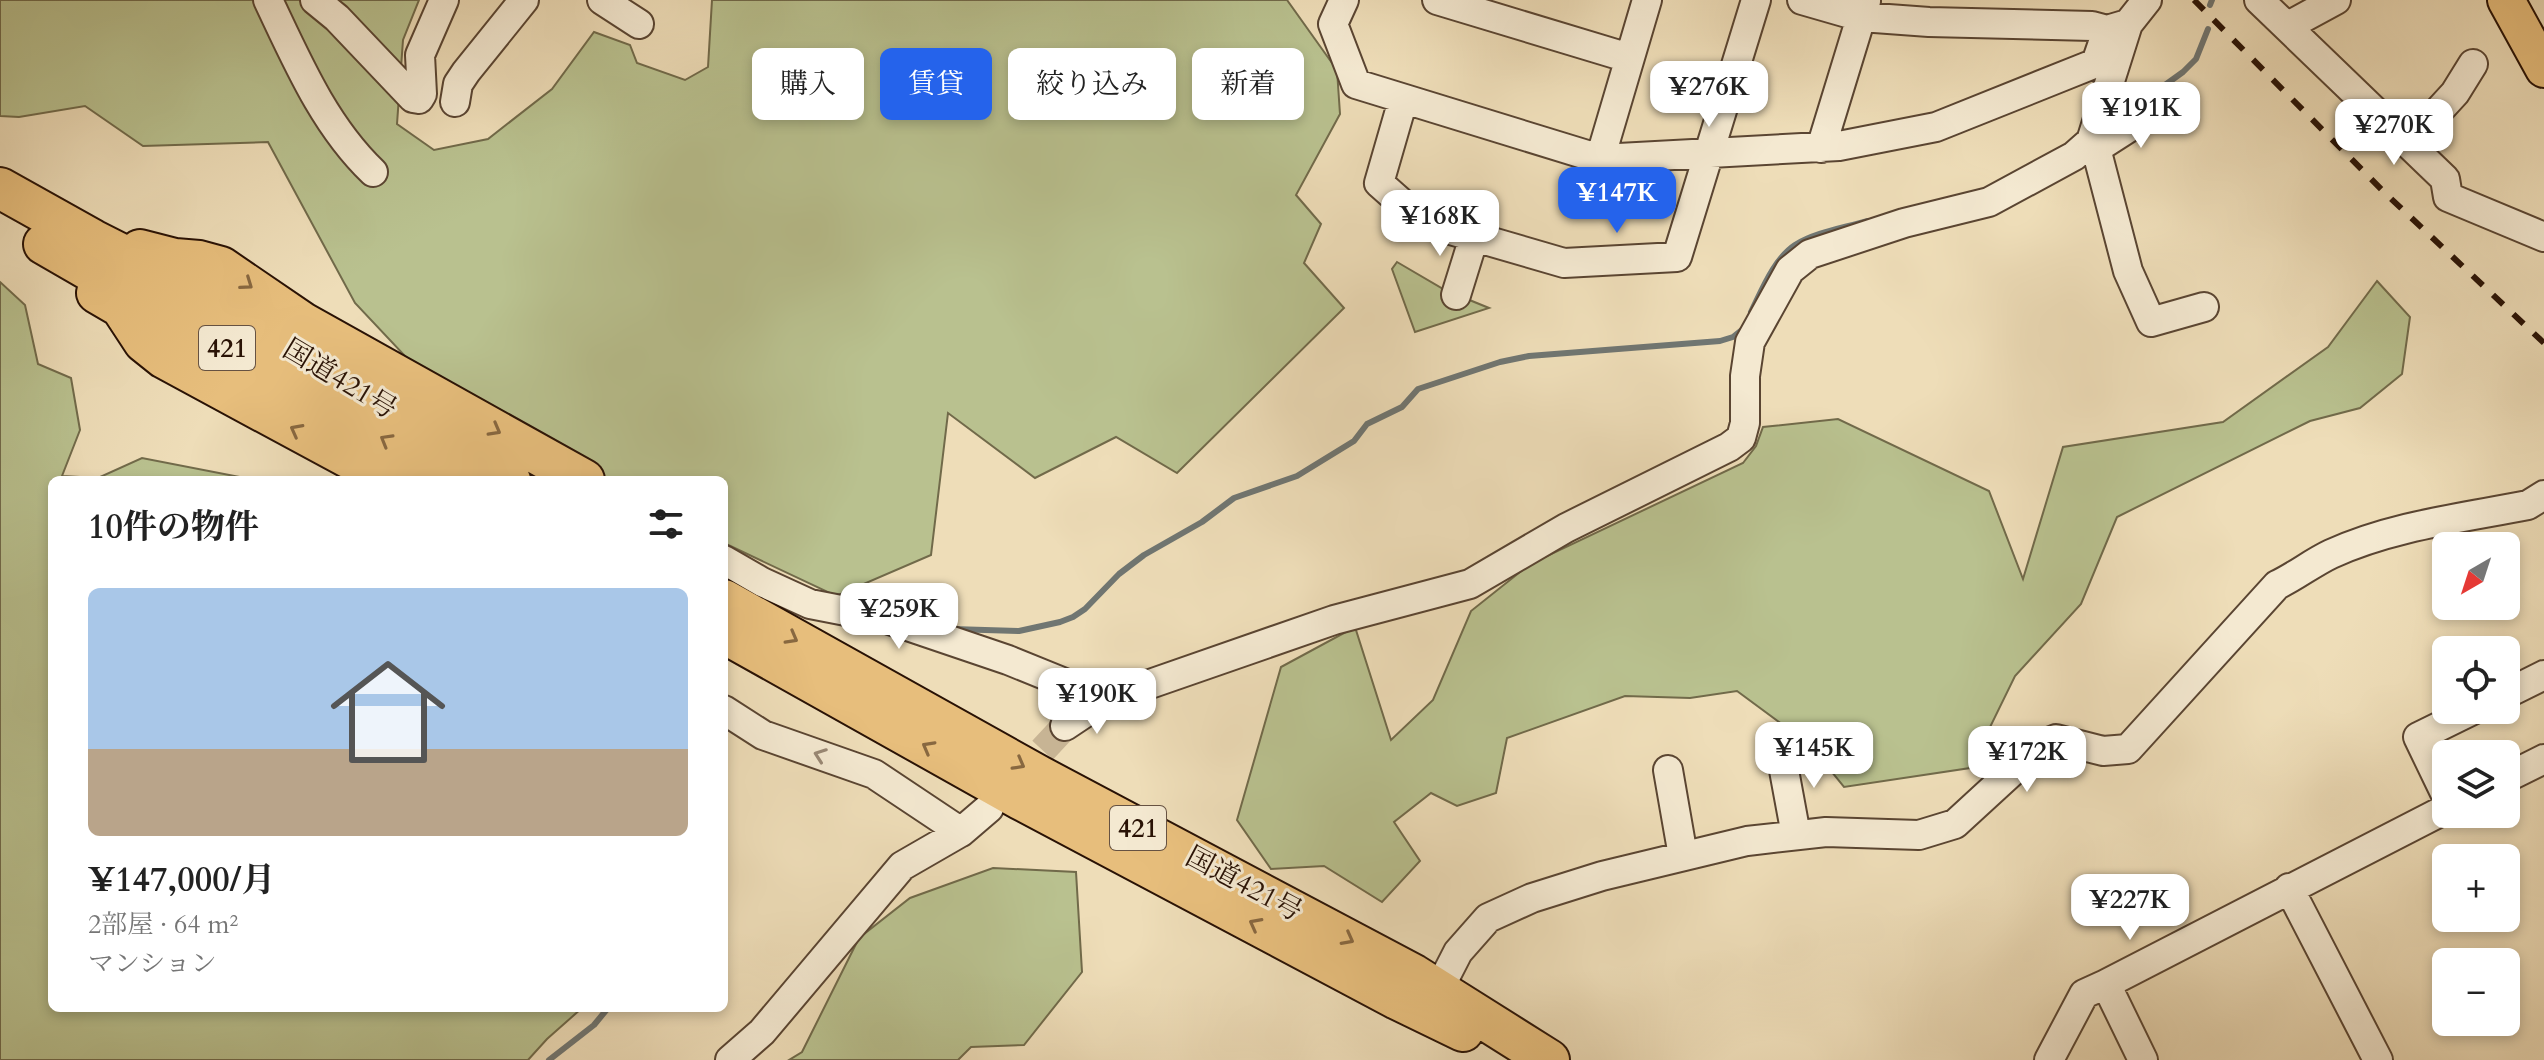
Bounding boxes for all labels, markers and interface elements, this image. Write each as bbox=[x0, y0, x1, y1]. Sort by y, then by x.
chip: 購入 bbox=[752, 48, 864, 120]
chip: 賃貸 bbox=[880, 48, 992, 120]
chip: 絞り込み bbox=[1008, 48, 1176, 120]
chip: 新着 bbox=[1192, 48, 1304, 120]
pin: ¥276K bbox=[1653, 61, 1765, 129]
text: ¥276K bbox=[1668, 69, 1750, 104]
pin: ¥191K bbox=[2085, 82, 2197, 150]
text: ¥191K bbox=[2100, 90, 2182, 125]
pin: ¥270K bbox=[2338, 99, 2450, 167]
text: ¥270K bbox=[2353, 107, 2435, 142]
pin: ¥147K bbox=[1561, 167, 1673, 235]
text: ¥147K bbox=[1576, 175, 1658, 210]
pin: ¥168K bbox=[1384, 190, 1496, 258]
text: ¥168K bbox=[1399, 198, 1481, 233]
one-way arrow bbox=[238, 274, 252, 289]
road number: 421 bbox=[199, 326, 255, 370]
street label: 国道421号 bbox=[276, 330, 404, 428]
one-way arrow bbox=[486, 420, 500, 436]
one-way arrow bbox=[290, 424, 305, 439]
one-way arrow bbox=[380, 435, 395, 450]
icon: filters bbox=[644, 502, 688, 546]
text: 10件の物件 bbox=[88, 504, 259, 550]
north arrow bbox=[2432, 532, 2520, 620]
map controls bbox=[2432, 532, 2520, 1036]
pin: ¥259K bbox=[843, 583, 955, 651]
text: ¥259K bbox=[858, 591, 940, 626]
one-way arrow bbox=[784, 628, 798, 643]
button: locate bbox=[2432, 636, 2520, 724]
icon: home bbox=[316, 640, 460, 784]
pin: ¥190K bbox=[1041, 668, 1153, 736]
text: ¥190K bbox=[1056, 676, 1138, 711]
pin: ¥145K bbox=[1758, 722, 1870, 790]
pin: ¥172K bbox=[1971, 726, 2083, 794]
text: ¥145K bbox=[1773, 730, 1855, 765]
text: ¥172K bbox=[1986, 734, 2068, 769]
button: layers bbox=[2432, 740, 2520, 828]
one-way arrow bbox=[922, 741, 937, 757]
one-way arrow bbox=[814, 748, 828, 765]
one-way arrow bbox=[1010, 754, 1025, 770]
road number: 421 bbox=[1110, 806, 1166, 850]
street label: 国道421号 bbox=[1179, 837, 1309, 931]
button: + bbox=[2432, 844, 2520, 932]
text: ¥147,000/月 bbox=[88, 857, 276, 903]
pin: ¥227K bbox=[2074, 874, 2186, 942]
text: ¥227K bbox=[2089, 882, 2171, 917]
text: 2部屋 · 64 m² bbox=[88, 907, 238, 942]
one-way arrow bbox=[1249, 918, 1264, 933]
one-way arrow bbox=[1339, 930, 1354, 945]
text: マンション bbox=[88, 946, 217, 981]
button: − bbox=[2432, 948, 2520, 1036]

